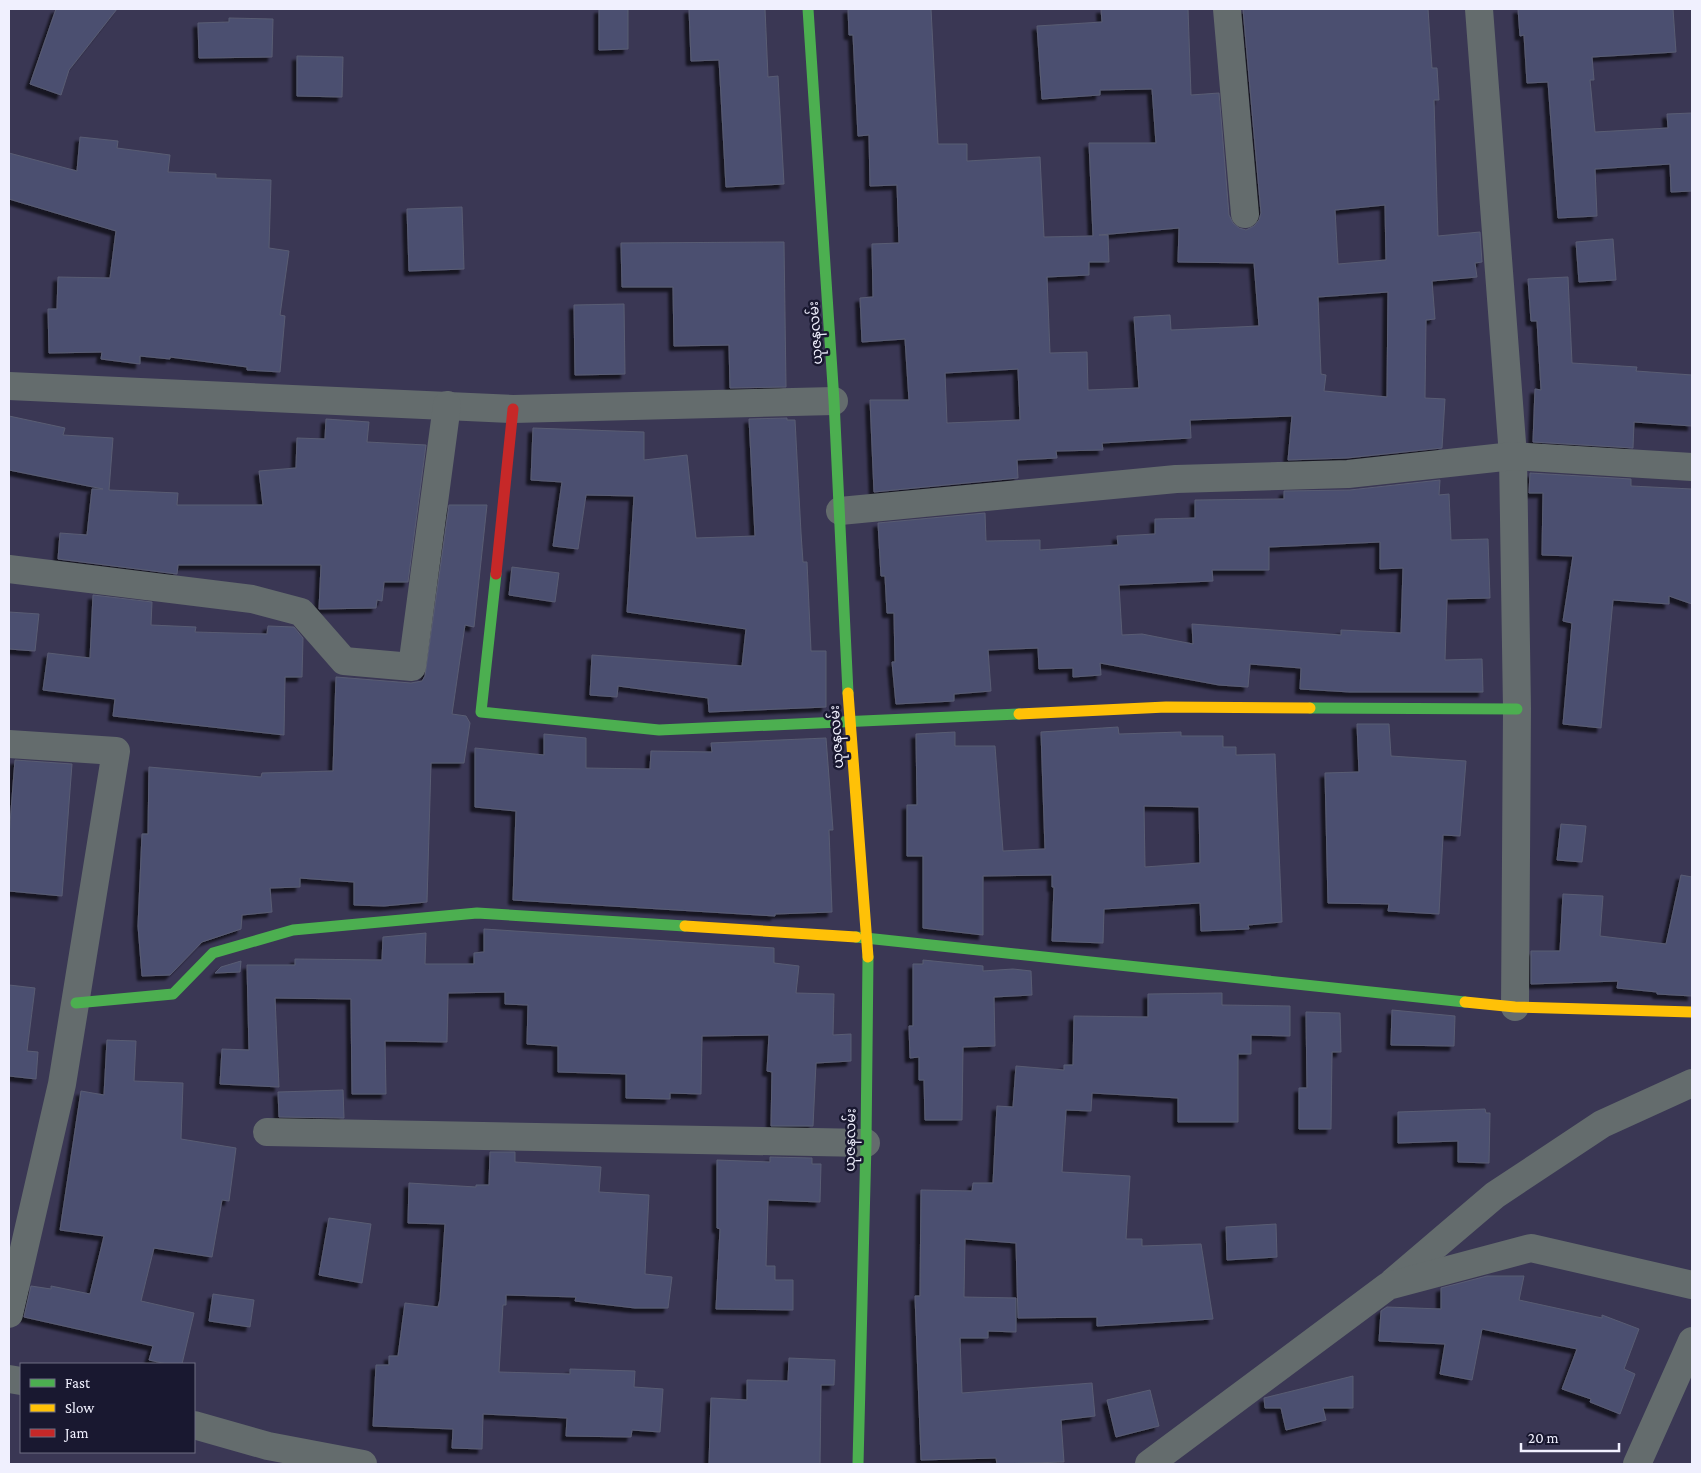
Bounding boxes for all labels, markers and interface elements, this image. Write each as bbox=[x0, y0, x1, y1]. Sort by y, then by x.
street label: ယုဇနလမ်း bbox=[803, 301, 829, 365]
street label: ယုဇနလမ်း bbox=[824, 705, 850, 769]
street label: ယုဇနလမ်း bbox=[839, 1108, 863, 1172]
legend bbox=[20, 1363, 195, 1453]
text: Fast bbox=[65, 1375, 91, 1391]
text: Slow bbox=[65, 1400, 95, 1416]
scale bar bbox=[1521, 1420, 1618, 1452]
text: Jam bbox=[63, 1425, 88, 1442]
text: 20 m bbox=[1528, 1430, 1559, 1446]

